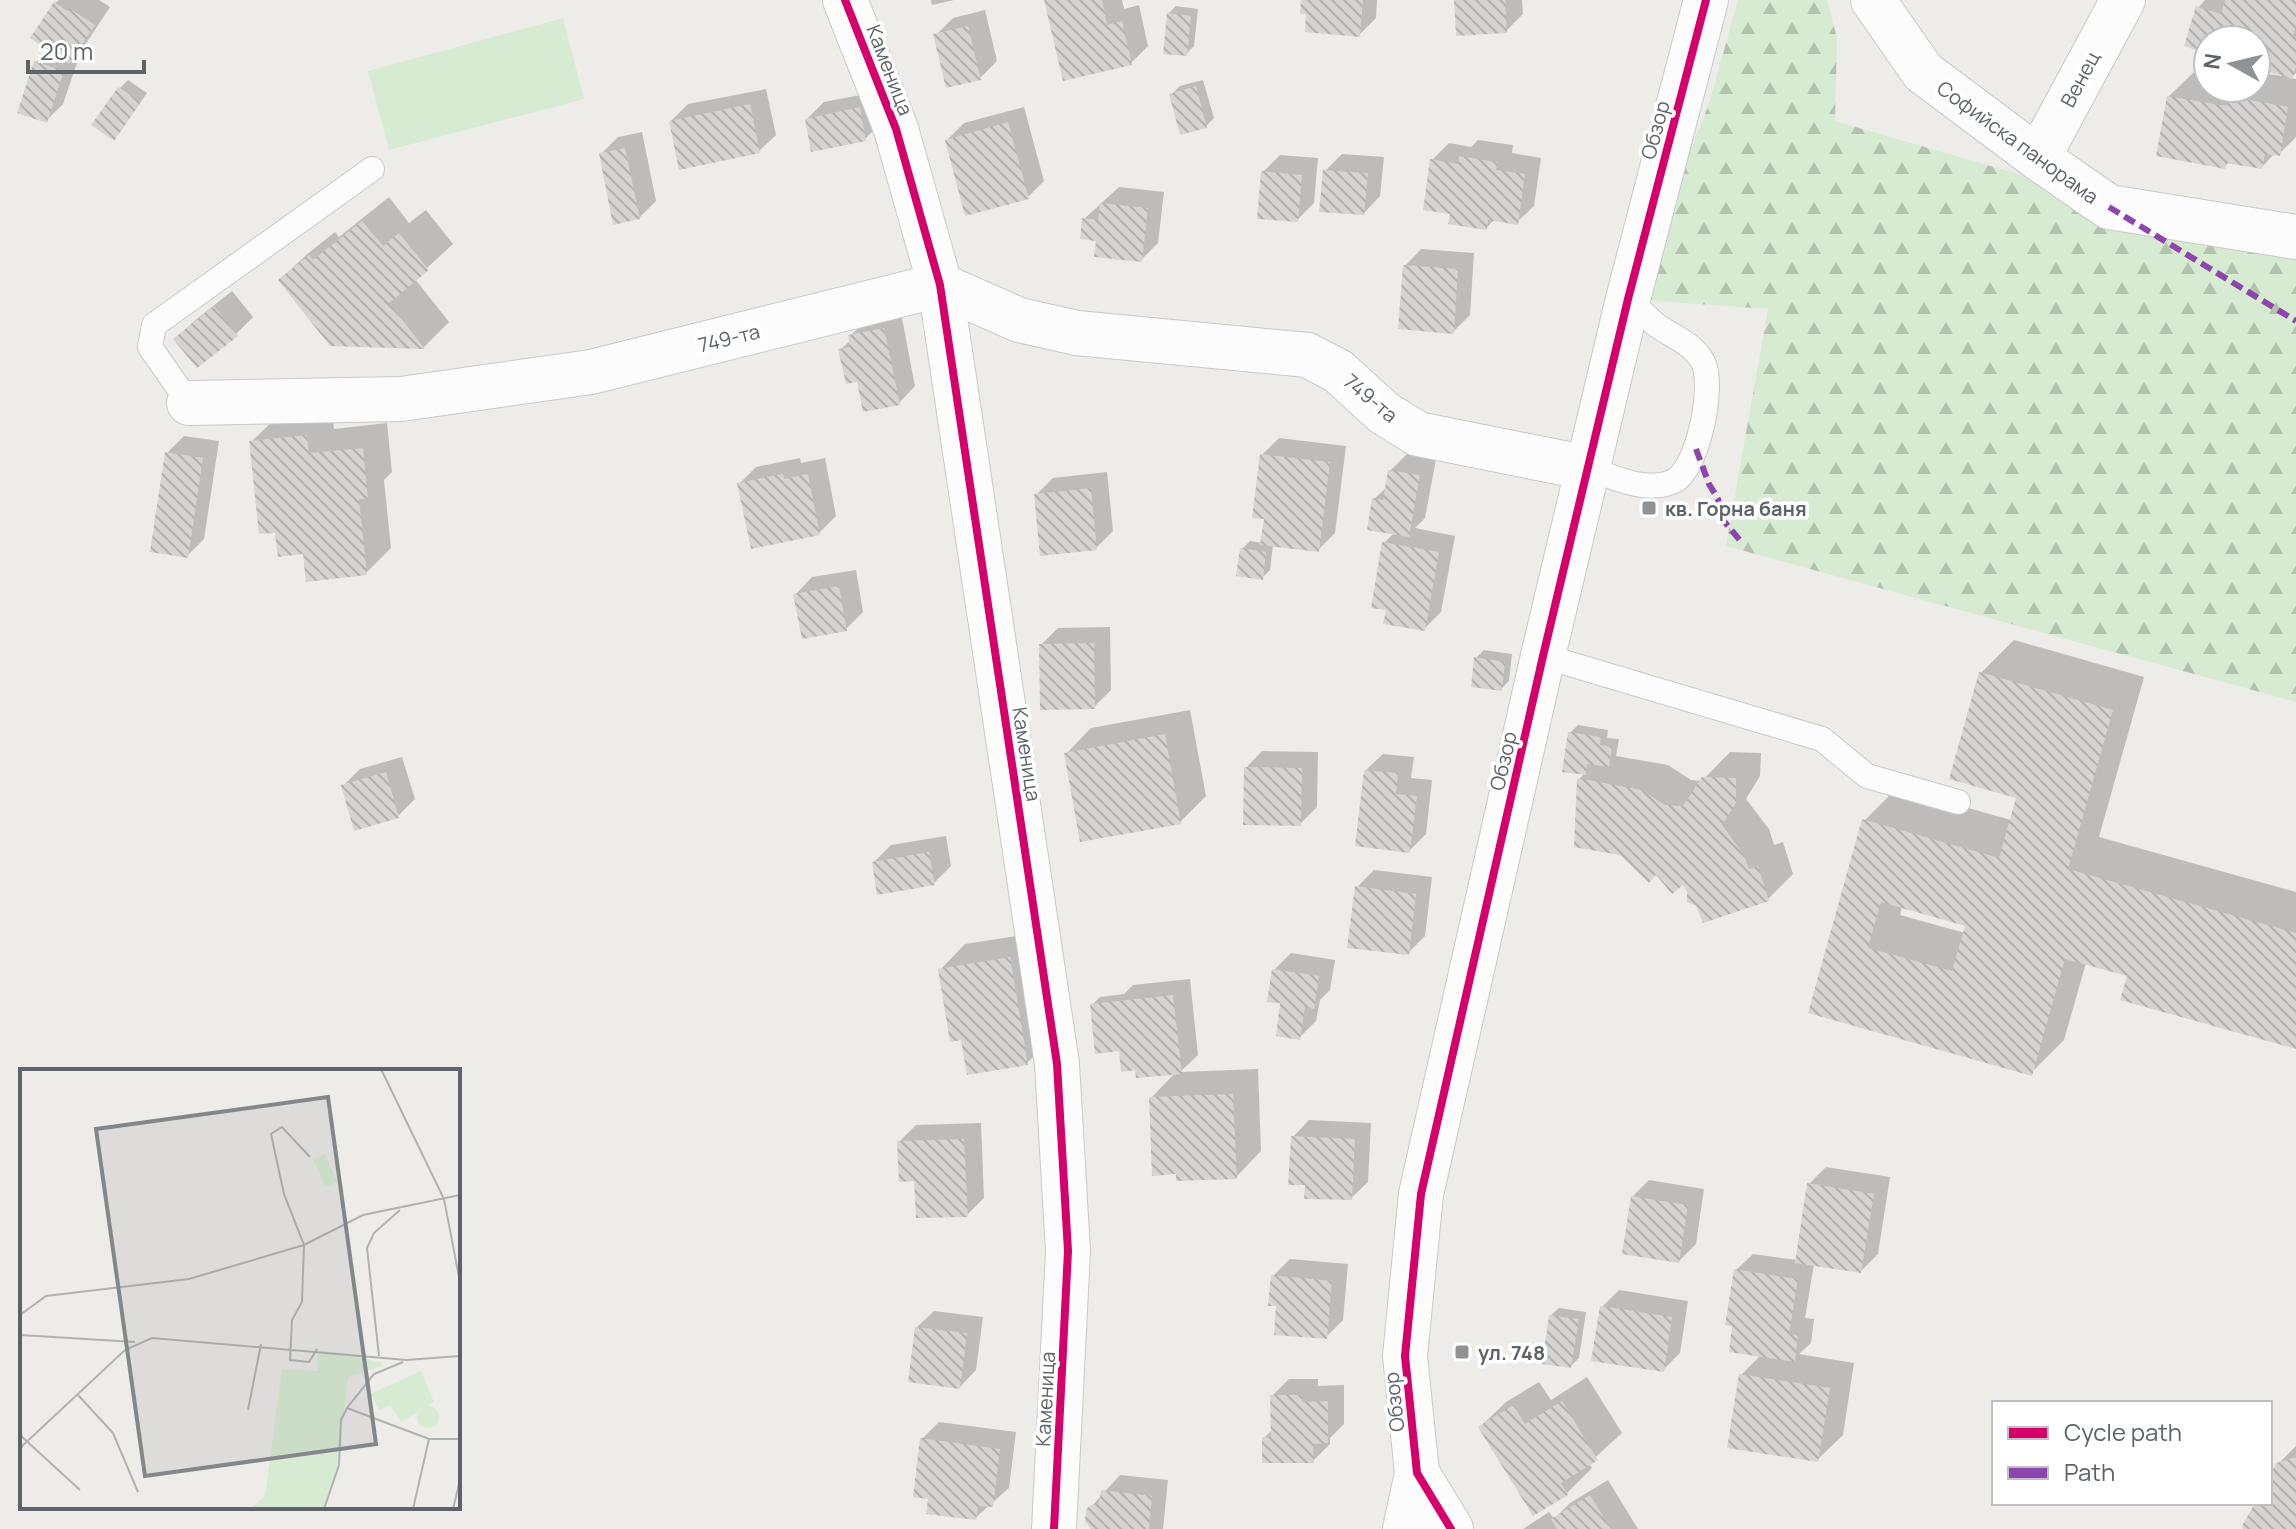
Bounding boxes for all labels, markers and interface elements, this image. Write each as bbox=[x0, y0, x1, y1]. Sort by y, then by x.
street label: Каменица bbox=[860, 21, 920, 119]
scale bar bbox=[28, 24, 144, 74]
north arrow bbox=[2192, 24, 2272, 104]
text: 20 m bbox=[40, 34, 93, 67]
street label: Венец bbox=[2054, 46, 2106, 112]
text: N bbox=[2196, 51, 2228, 71]
street label: Софийска панорама bbox=[1932, 74, 2104, 210]
street label: Обзор bbox=[1634, 98, 1676, 162]
street label: 749-та bbox=[695, 317, 763, 359]
street label: 749-та bbox=[1338, 368, 1404, 428]
place label: кв. Горна баня bbox=[1665, 495, 1807, 522]
marker: кв. Горна баня bbox=[1640, 499, 1658, 517]
street label: Каменица bbox=[1006, 705, 1048, 803]
street label: Обзор bbox=[1483, 729, 1523, 793]
inset map bbox=[20, 1069, 460, 1509]
place label: ул. 748 bbox=[1478, 1339, 1545, 1366]
marker: ул. 748 bbox=[1453, 1343, 1471, 1361]
street label: Каменица bbox=[1029, 1351, 1061, 1447]
street label: Обзор bbox=[1377, 1371, 1411, 1433]
legend bbox=[1992, 1401, 2272, 1505]
text: Cycle path bbox=[2064, 1415, 2182, 1448]
text: Path bbox=[2064, 1455, 2115, 1488]

